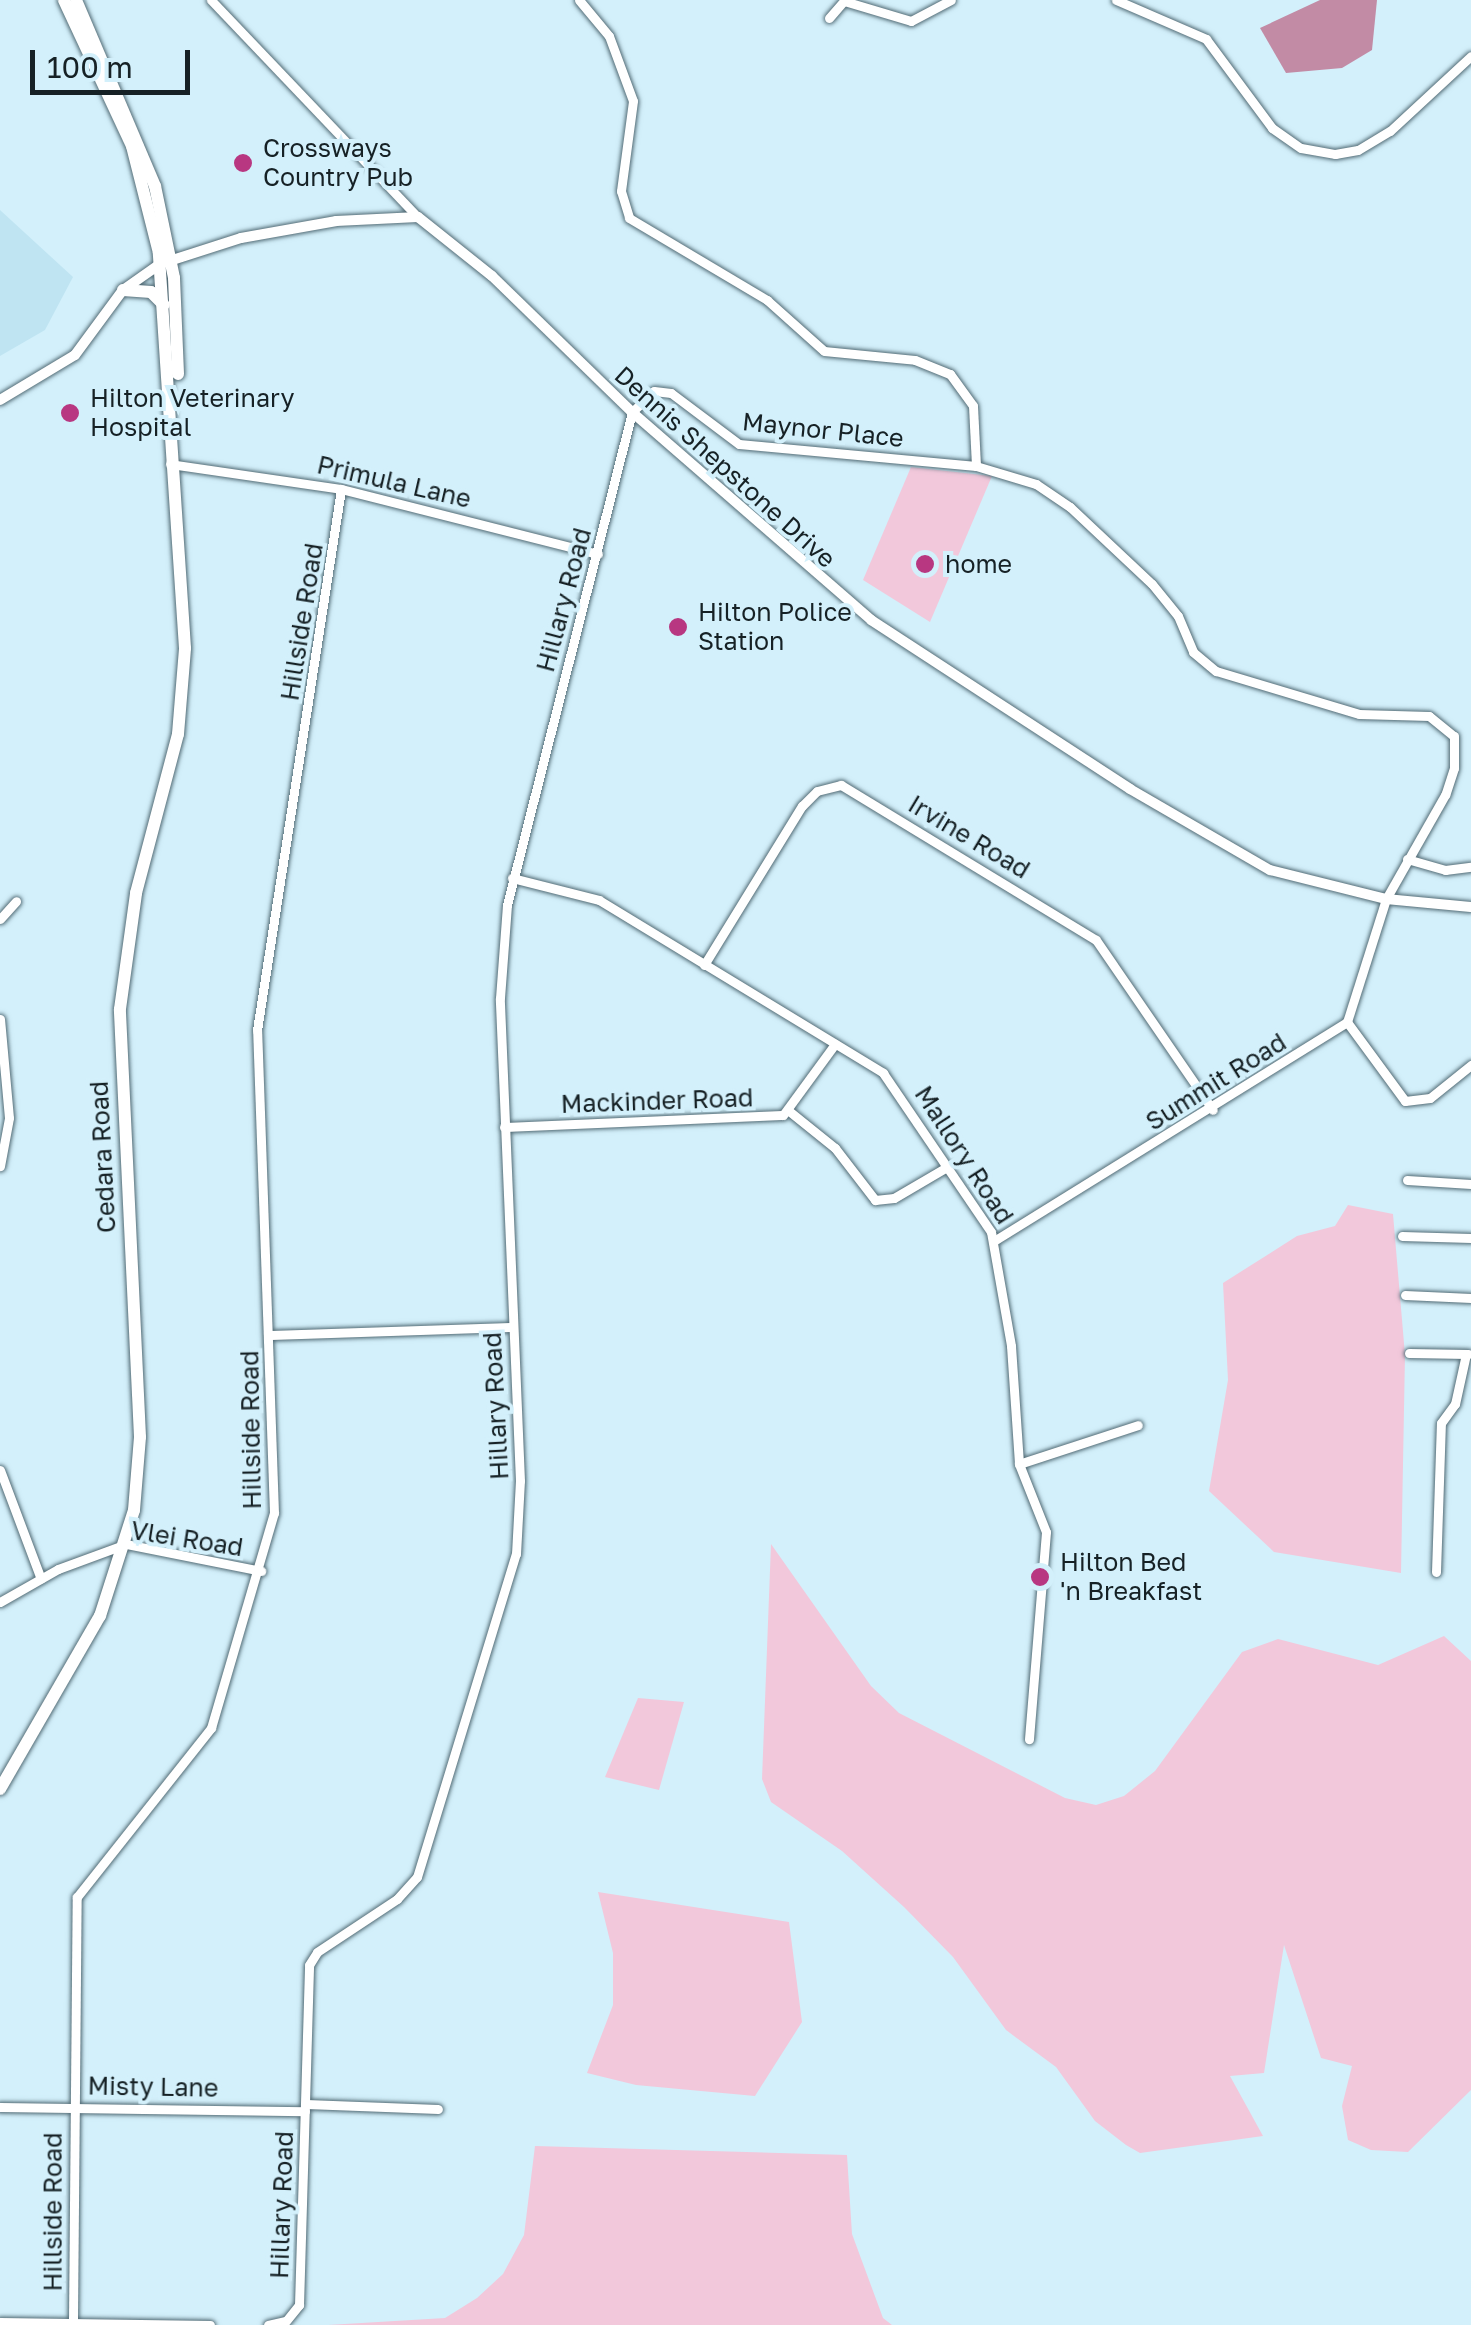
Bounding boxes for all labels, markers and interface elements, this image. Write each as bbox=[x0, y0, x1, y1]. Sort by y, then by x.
scale bar bbox=[35, 30, 195, 92]
text: 100 m bbox=[47, 49, 133, 85]
place label: Crossways Country Pub bbox=[263, 134, 413, 193]
marker: Crossways Country Pub bbox=[232, 152, 254, 174]
street label: Dennis Shepstone Drive bbox=[608, 360, 842, 574]
place label: Hilton Veterinary Hospital bbox=[90, 384, 295, 443]
marker: Hilton Veterinary Hospital bbox=[59, 402, 81, 424]
street label: Maynor Place bbox=[741, 407, 905, 453]
street label: Primula Lane bbox=[314, 450, 474, 514]
street label: Hillary Road bbox=[530, 525, 598, 675]
street label: Hillside Road bbox=[275, 541, 329, 703]
place label: home bbox=[945, 549, 1012, 579]
marker: home bbox=[914, 553, 936, 575]
place label: Hilton Police Station bbox=[698, 598, 852, 657]
marker: Hilton Police Station bbox=[667, 616, 689, 638]
street label: Irvine Road bbox=[903, 789, 1035, 885]
street label: Summit Road bbox=[1140, 1027, 1292, 1137]
street label: Cedara Road bbox=[84, 1080, 122, 1234]
street label: Mallory Road bbox=[908, 1080, 1020, 1230]
street label: Mackinder Road bbox=[560, 1083, 754, 1119]
street label: Hillary Road bbox=[477, 1331, 515, 1481]
street label: Hillside Road bbox=[235, 1350, 267, 1510]
street label: Vlei Road bbox=[129, 1515, 245, 1563]
place label: Hilton Bed 'n Breakfast bbox=[1060, 1548, 1202, 1607]
marker: Hilton Bed 'n Breakfast bbox=[1029, 1566, 1051, 1588]
street label: Misty Lane bbox=[87, 2071, 219, 2103]
street label: Hillary Road bbox=[264, 2131, 300, 2279]
street label: Hillside Road bbox=[38, 2132, 68, 2292]

